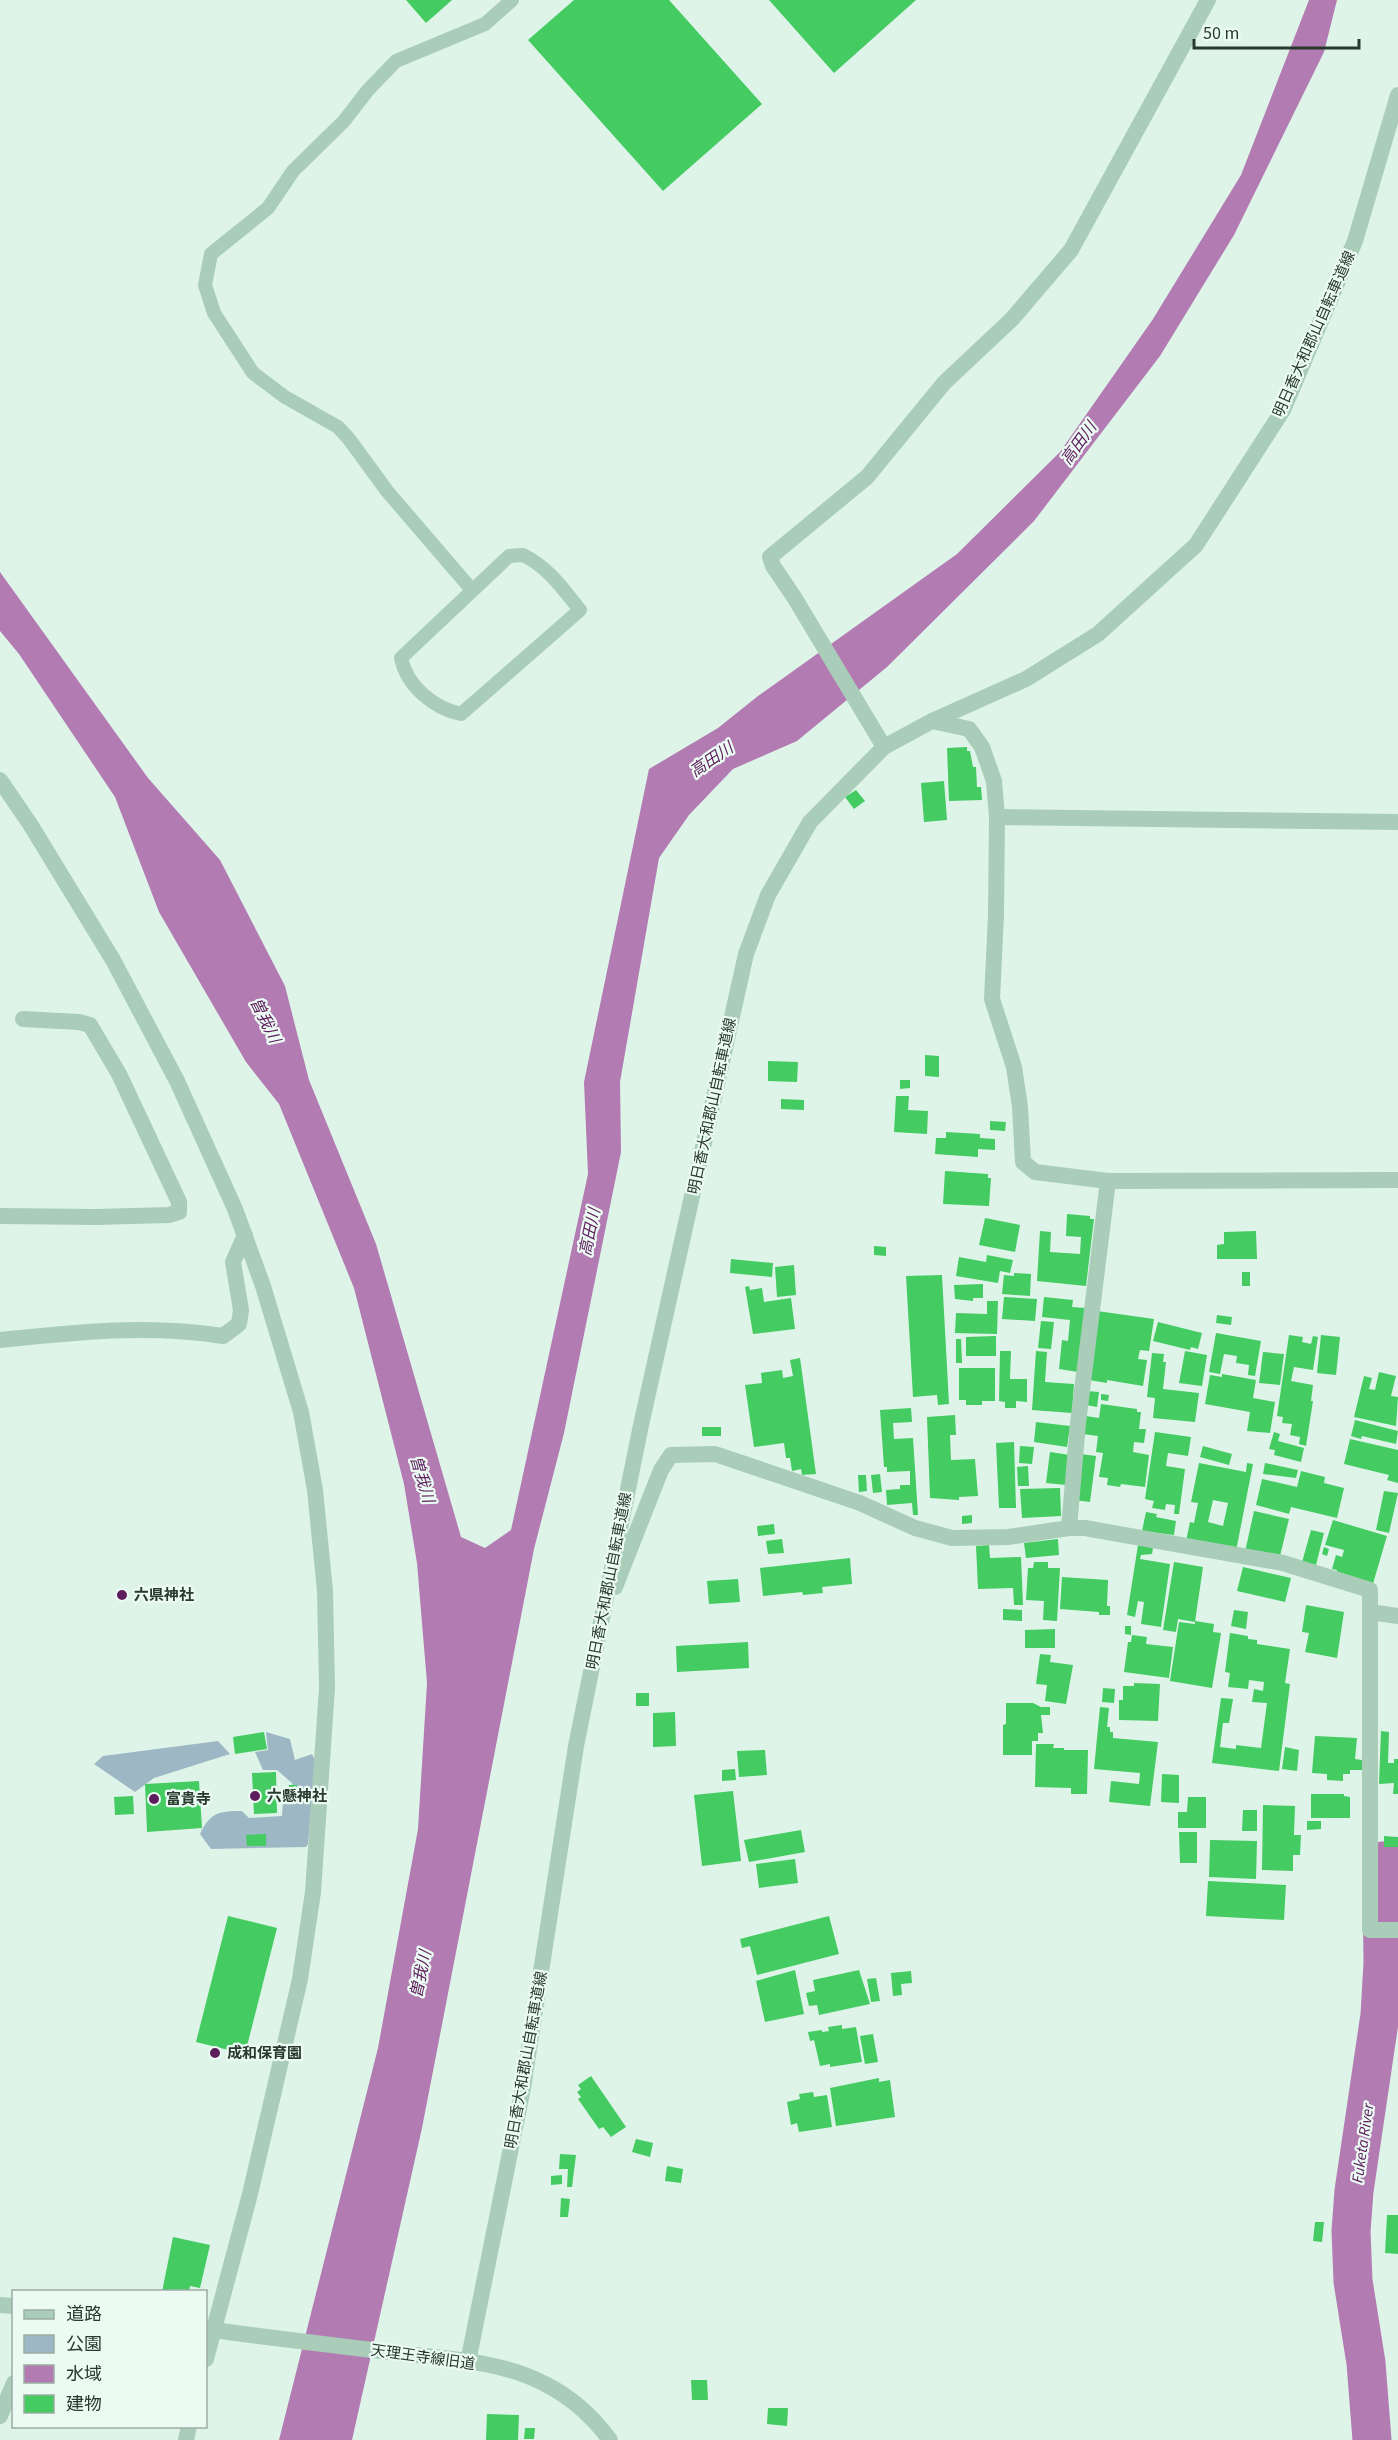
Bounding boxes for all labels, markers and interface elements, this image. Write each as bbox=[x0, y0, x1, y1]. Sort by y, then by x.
scale bar bbox=[1194, 12, 1359, 50]
text: 50 m bbox=[1203, 21, 1239, 46]
street label: 明日香大和郡山自転車道線 bbox=[1268, 248, 1361, 421]
water label: 高田川 bbox=[1056, 416, 1103, 469]
water label: 高田川 bbox=[686, 736, 739, 782]
water label: 曽我川 bbox=[245, 994, 286, 1049]
street label: 明日香大和郡山自転車道線 bbox=[684, 1016, 741, 1196]
water label: 高田川 bbox=[574, 1204, 606, 1258]
water label: 曽我川 bbox=[405, 1453, 440, 1507]
street label: 明日香大和郡山自転車道線 bbox=[582, 1491, 637, 1671]
place label: 六県神社 bbox=[134, 1585, 194, 1606]
marker: 六県神社 bbox=[115, 1588, 129, 1602]
place label: 六懸神社 bbox=[267, 1786, 327, 1807]
place label: 富貴寺 bbox=[166, 1789, 211, 1810]
marker: 六懸神社 bbox=[248, 1789, 262, 1803]
marker: 富貴寺 bbox=[147, 1792, 161, 1806]
water label: 曽我川 bbox=[405, 1946, 437, 2000]
street label: 明日香大和郡山自転車道線 bbox=[501, 1970, 552, 2151]
place label: 成和保育園 bbox=[227, 2043, 302, 2064]
marker: 成和保育園 bbox=[208, 2046, 222, 2060]
water label: Fuketa River bbox=[1347, 2100, 1380, 2184]
legend bbox=[12, 2290, 207, 2428]
text: 道路 bbox=[66, 2302, 102, 2327]
text: 公園 bbox=[66, 2332, 102, 2357]
street label: 天理王寺線旧道 bbox=[369, 2340, 476, 2375]
text: 水域 bbox=[66, 2362, 102, 2387]
text: 建物 bbox=[66, 2392, 102, 2417]

